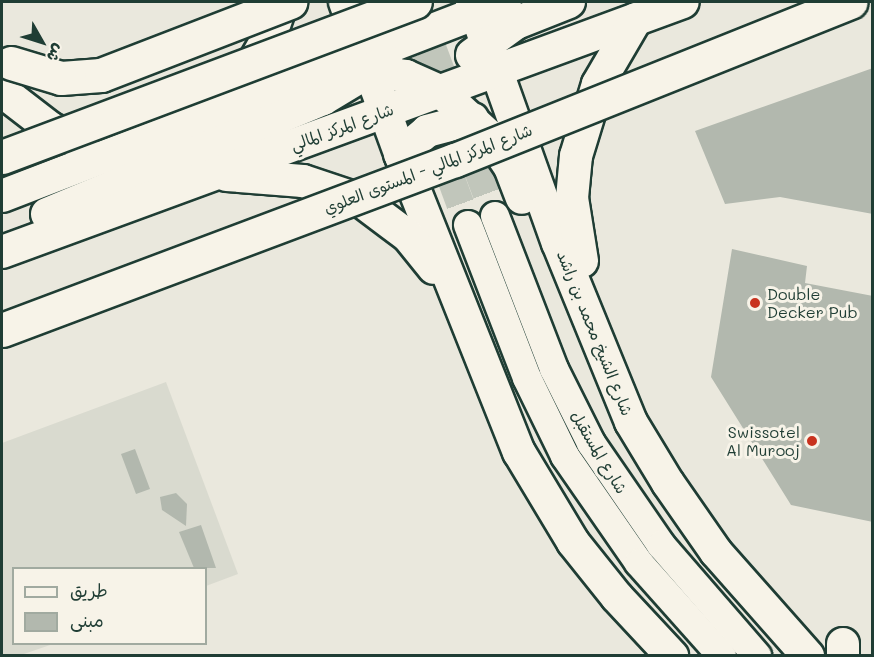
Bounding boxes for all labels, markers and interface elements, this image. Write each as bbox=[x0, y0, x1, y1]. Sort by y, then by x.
north arrow bbox=[12, 12, 72, 72]
text: ش bbox=[43, 40, 70, 67]
street label: شارع المركز المالي bbox=[288, 99, 396, 155]
street label: شارع المركز المالي - المستوى العلوي bbox=[321, 120, 535, 218]
street label: شارع الشيخ محمد بن راشد bbox=[553, 248, 637, 418]
place label: Double Decker Pub bbox=[767, 284, 858, 322]
marker: Double Decker Pub bbox=[748, 296, 762, 310]
street label: شارع المستقبل bbox=[567, 407, 631, 497]
place label: Swissotel Al Murooj bbox=[726, 422, 800, 460]
marker: Swissotel Al Murooj bbox=[805, 434, 819, 448]
legend bbox=[12, 567, 207, 645]
text: طريق bbox=[70, 578, 108, 602]
text: مبنى bbox=[70, 608, 104, 632]

